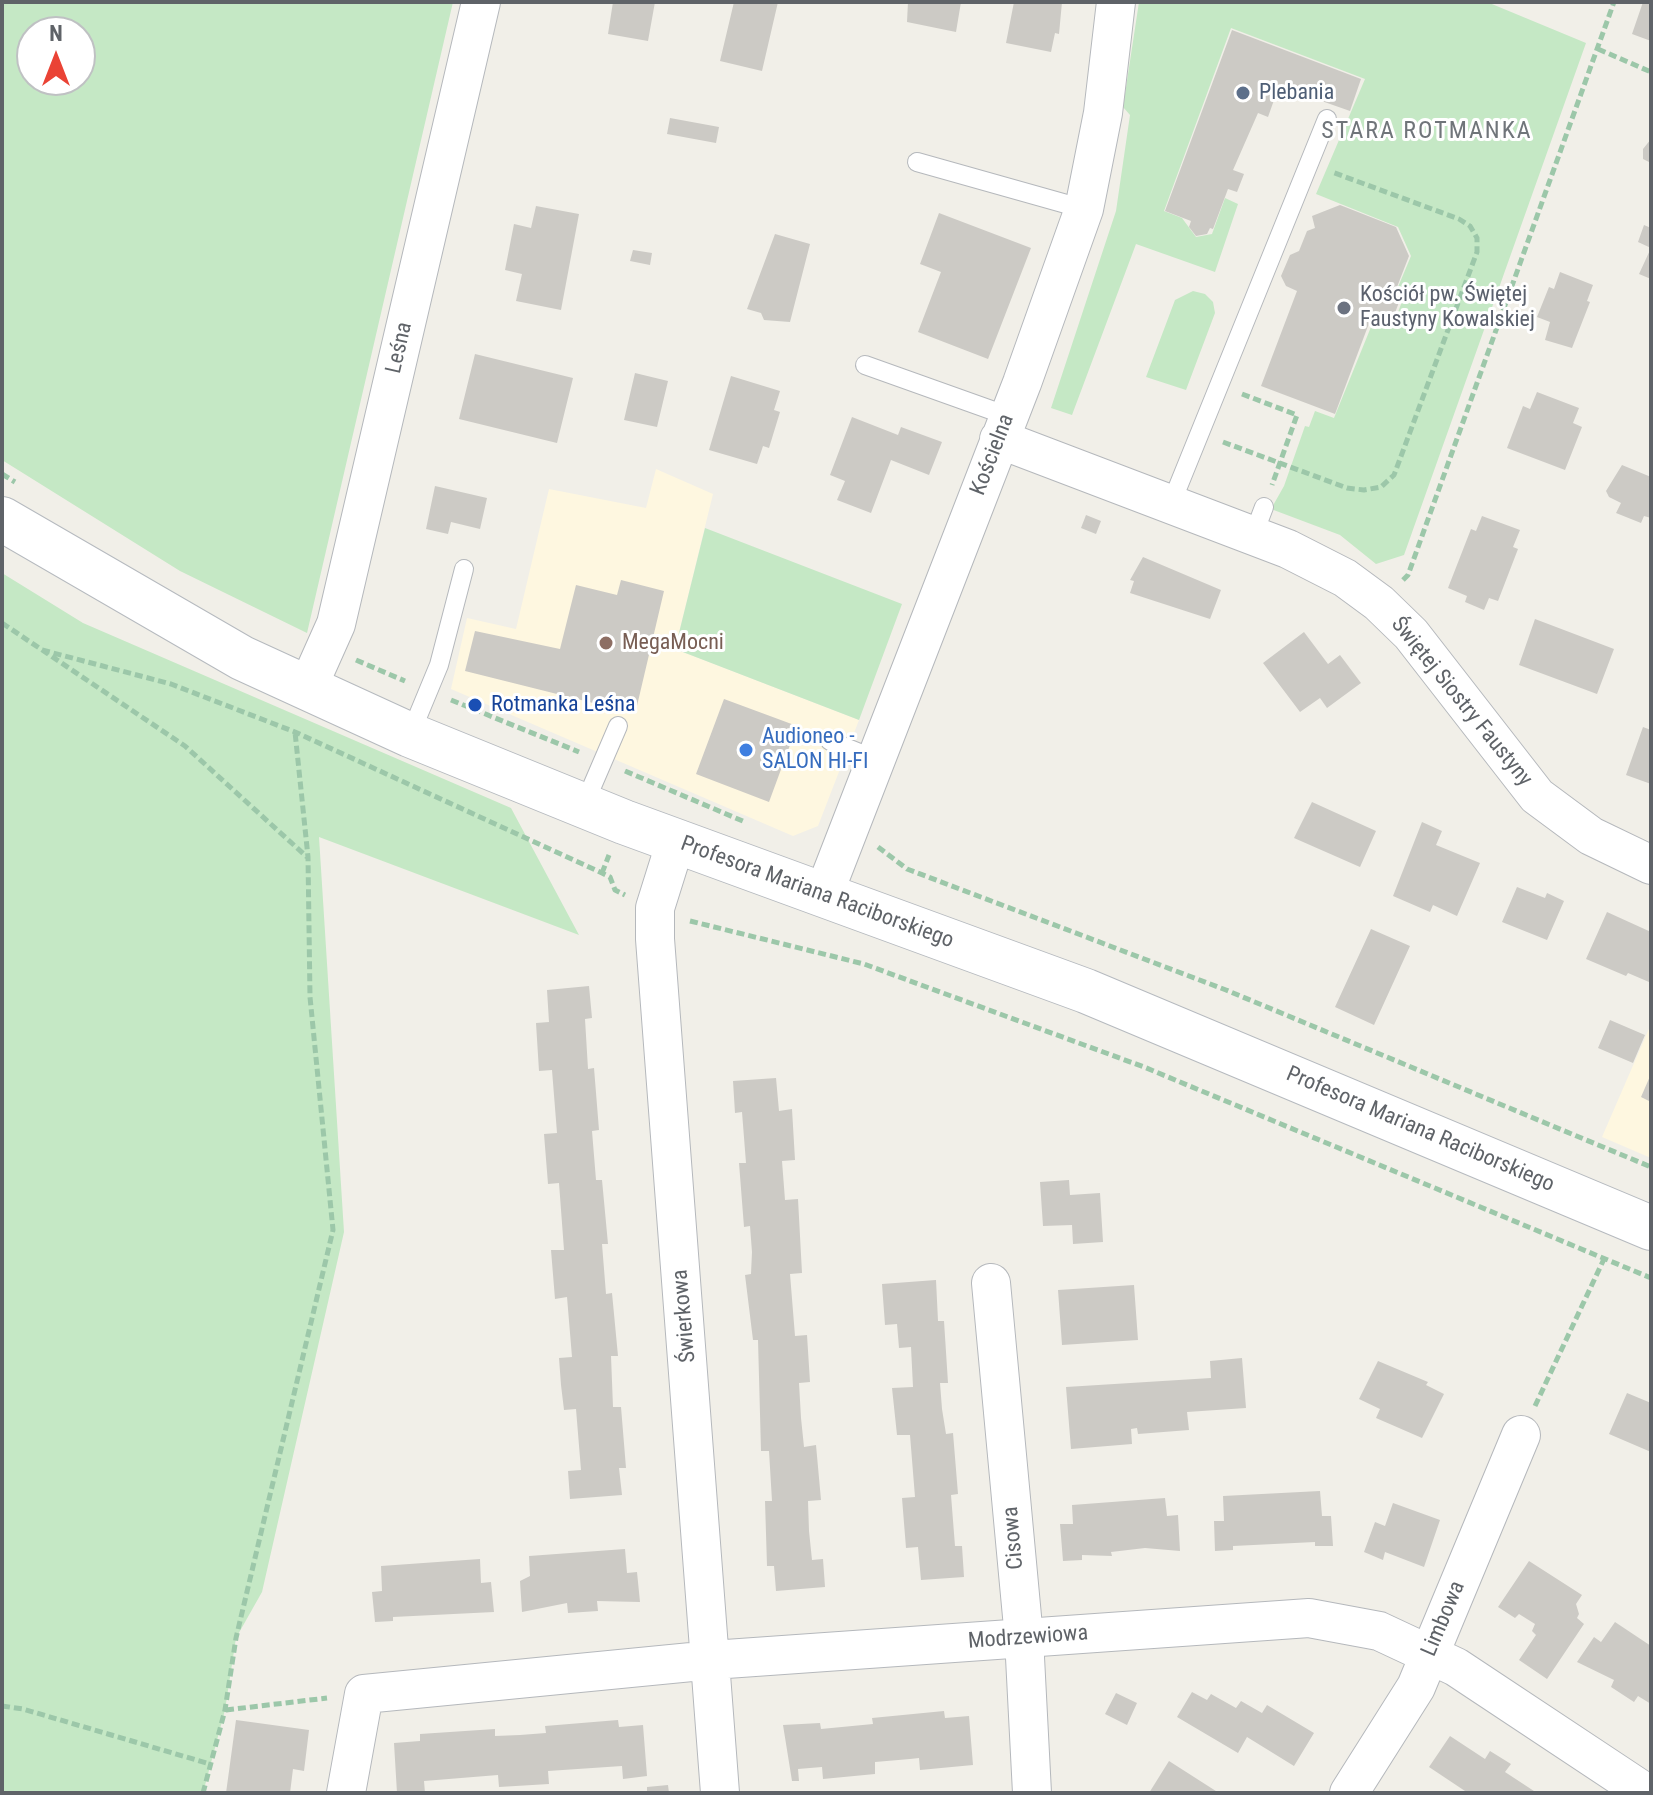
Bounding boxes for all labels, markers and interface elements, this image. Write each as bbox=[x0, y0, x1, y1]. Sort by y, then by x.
north arrow bbox=[16, 16, 96, 96]
text: N bbox=[49, 21, 63, 46]
place label: Plebania bbox=[1259, 80, 1334, 106]
marker: Plebania bbox=[1234, 84, 1252, 102]
district label: STARA ROTMANKA bbox=[1321, 118, 1533, 146]
place label: Kościół pw. Świętej Faustyny Kowalskiej bbox=[1360, 282, 1535, 334]
marker: Kościół pw. Świętej Faustyny Kowalskiej bbox=[1335, 299, 1353, 317]
street label: Leśna bbox=[381, 320, 419, 376]
street label: Kościelna bbox=[966, 411, 1020, 499]
street label: Świętej Siostry Faustyny bbox=[1385, 612, 1537, 792]
place label: MegaMocni bbox=[622, 630, 724, 656]
marker: MegaMocni bbox=[597, 634, 615, 652]
place label: Rotmanka Leśna bbox=[491, 692, 635, 718]
marker: Rotmanka Leśna bbox=[466, 696, 484, 714]
place label: Audioneo - SALON HI-FI bbox=[762, 724, 868, 776]
marker: Audioneo - SALON HI-FI bbox=[737, 741, 755, 759]
street label: Profesora Mariana Raciborskiego bbox=[677, 831, 957, 955]
street label: Profesora Mariana Raciborskiego bbox=[1282, 1061, 1558, 1199]
street label: Świerkowa bbox=[668, 1268, 702, 1364]
street label: Cisowa bbox=[998, 1505, 1030, 1571]
street label: Limbowa bbox=[1416, 1578, 1472, 1660]
street label: Modrzewiowa bbox=[967, 1621, 1089, 1655]

